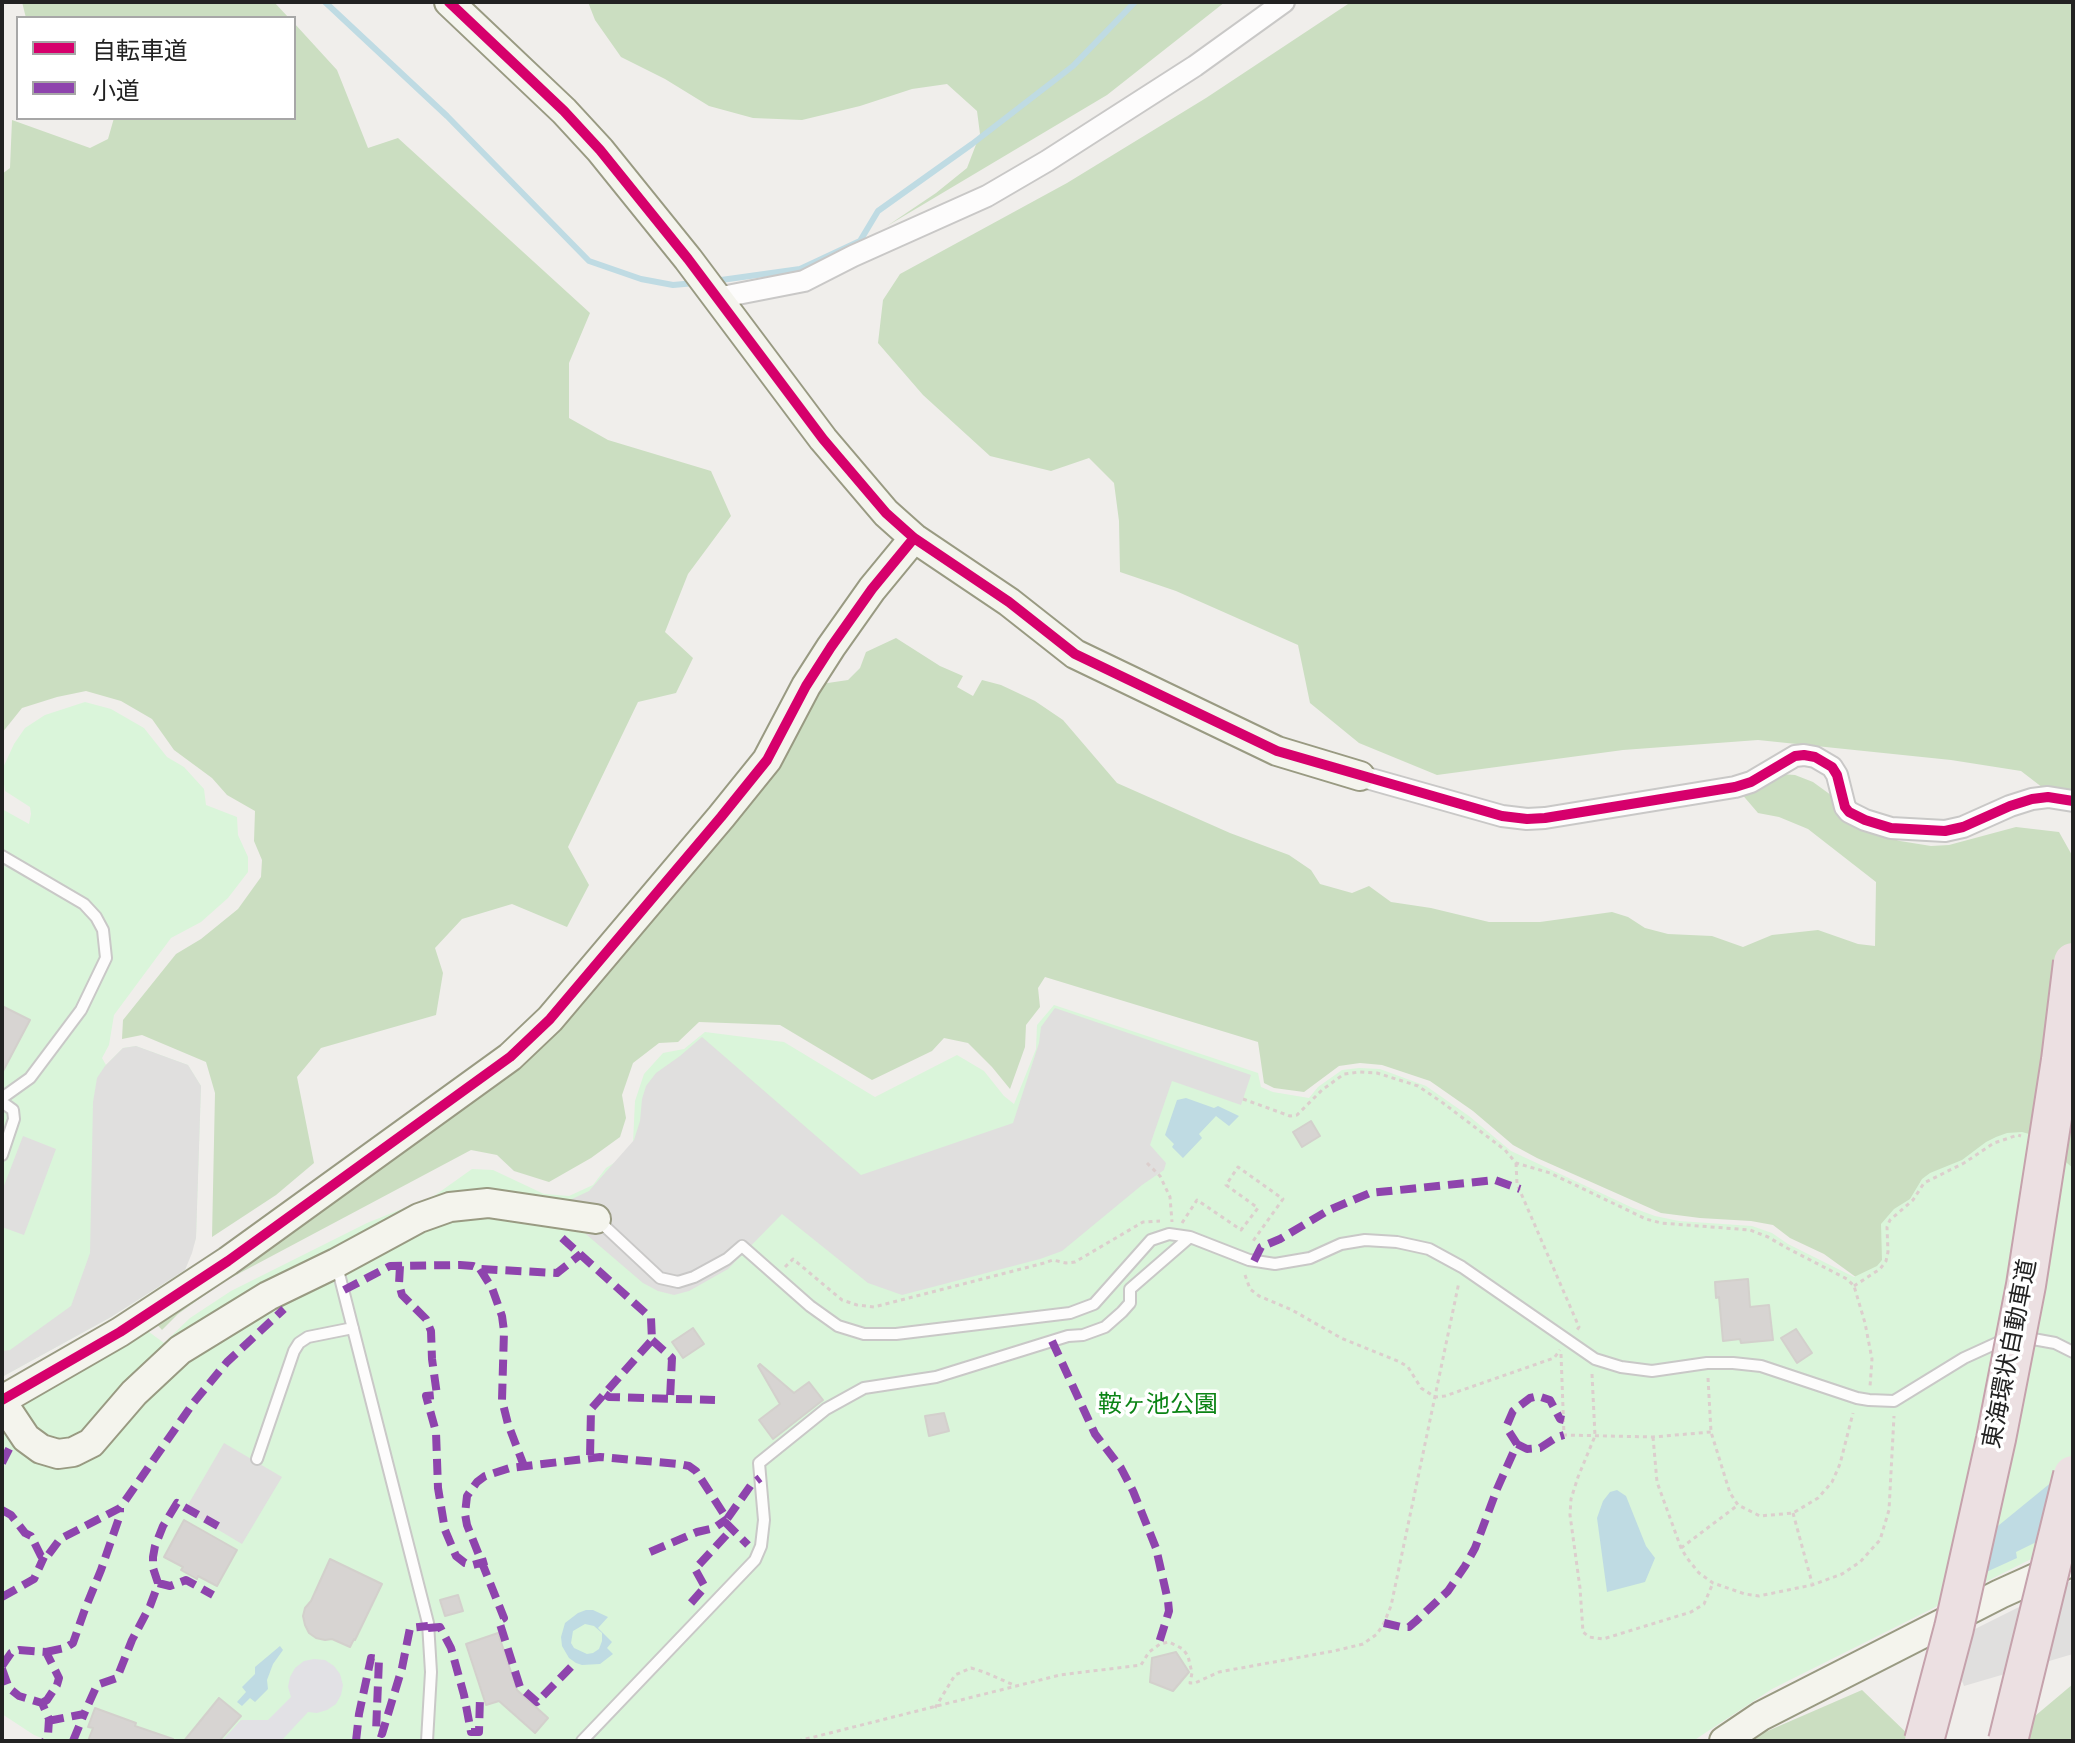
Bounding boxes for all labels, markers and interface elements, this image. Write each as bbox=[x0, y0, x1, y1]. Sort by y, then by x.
legend bbox=[16, 16, 296, 120]
text: 自転車道 bbox=[92, 37, 188, 66]
text: 小道 bbox=[92, 77, 140, 106]
street label: 東海環状自動車道 bbox=[1979, 1257, 2043, 1451]
park label: 鞍ヶ池公園 bbox=[1098, 1392, 1218, 1420]

